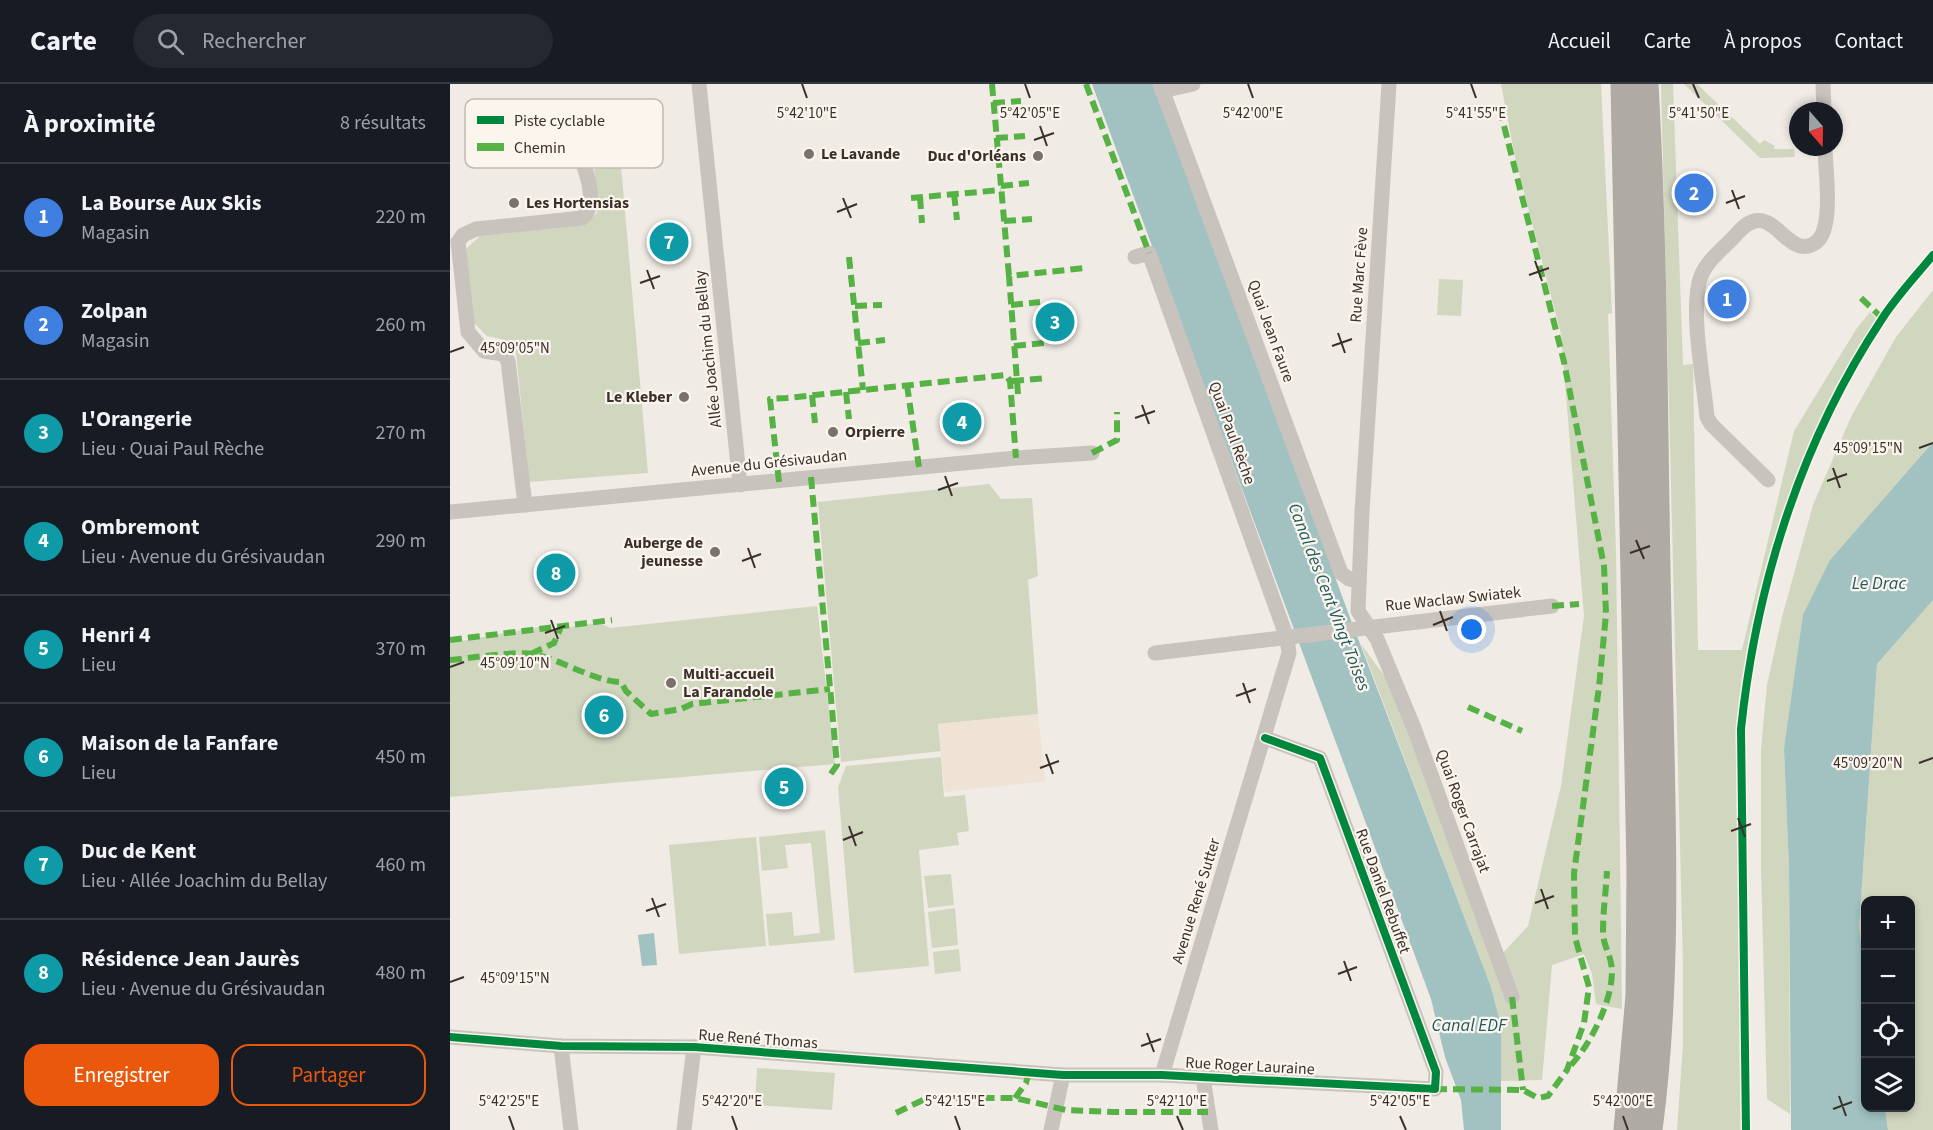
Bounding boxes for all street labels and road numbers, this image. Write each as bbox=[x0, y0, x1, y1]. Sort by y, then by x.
street label: Rue Marc Fève bbox=[1345, 227, 1373, 323]
street label: Allée Joachim du Bellay bbox=[689, 269, 727, 429]
street label: Quai Jean Faure bbox=[1242, 277, 1300, 385]
street label: Quai Paul Rèche bbox=[1203, 379, 1261, 487]
street label: Avenue du Grésivaudan bbox=[690, 444, 848, 482]
street label: Rue Waclaw Swiatek bbox=[1384, 581, 1522, 617]
street label: Quai Roger Carrajat bbox=[1430, 746, 1496, 876]
street label: Rue Daniel Rebuffet bbox=[1350, 825, 1416, 957]
street label: Avenue René Sutter bbox=[1166, 835, 1226, 967]
street label: Rue René Thomas bbox=[698, 1024, 819, 1054]
street label: Rue Roger Lauraine bbox=[1185, 1052, 1315, 1080]

